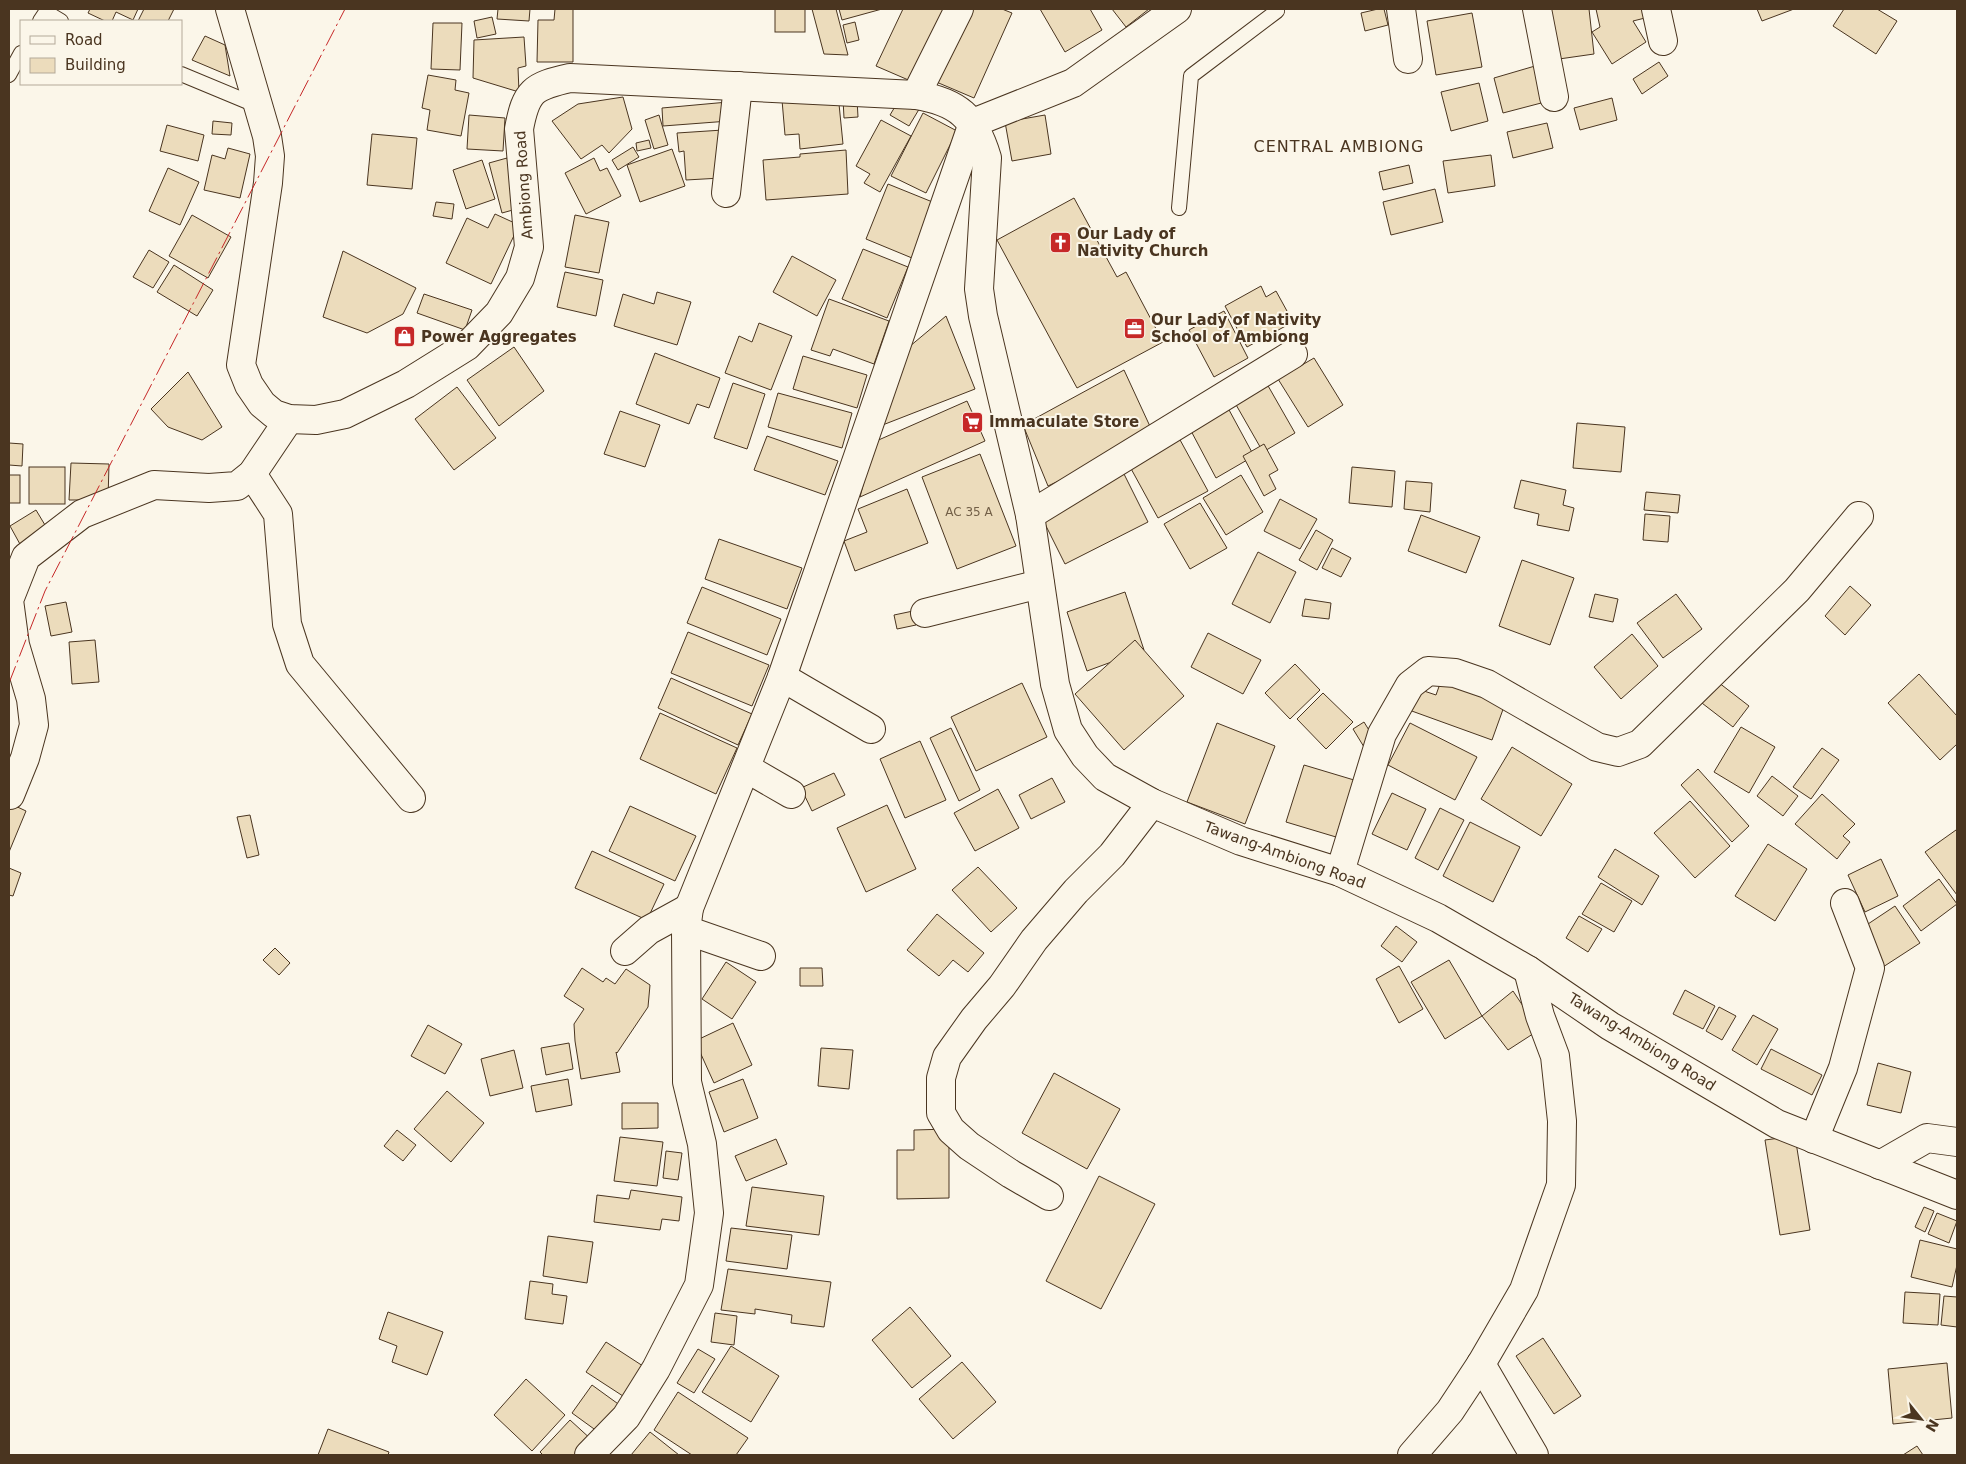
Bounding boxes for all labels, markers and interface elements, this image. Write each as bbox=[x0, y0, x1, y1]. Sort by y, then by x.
legend bbox=[20, 20, 182, 85]
text: Road bbox=[65, 31, 103, 49]
text: Building bbox=[65, 56, 126, 74]
street label: Ambiong Road bbox=[511, 130, 537, 240]
district label: CENTRAL AMBIONG bbox=[1254, 137, 1424, 156]
place label: Our Lady of Nativity Church bbox=[1077, 225, 1208, 260]
church icon: Our Lady of Nativity Church bbox=[1049, 231, 1073, 255]
place label: Our Lady of Nativity School of Ambiong bbox=[1151, 311, 1322, 346]
office icon: Our Lady of Nativity School of Ambiong bbox=[1123, 317, 1147, 341]
shop icon: Power Aggregates bbox=[393, 325, 417, 349]
place label: Power Aggregates bbox=[421, 328, 577, 346]
supermarket icon: Immaculate Store bbox=[961, 410, 985, 434]
place label: Immaculate Store bbox=[989, 413, 1139, 431]
house number: AC 35 A bbox=[945, 505, 994, 519]
street label: Tawang-Ambiong Road bbox=[1201, 817, 1368, 893]
street label: Tawang-Ambiong Road bbox=[1564, 989, 1719, 1095]
north arrow bbox=[1896, 1394, 1946, 1444]
text: N bbox=[1922, 1416, 1942, 1435]

